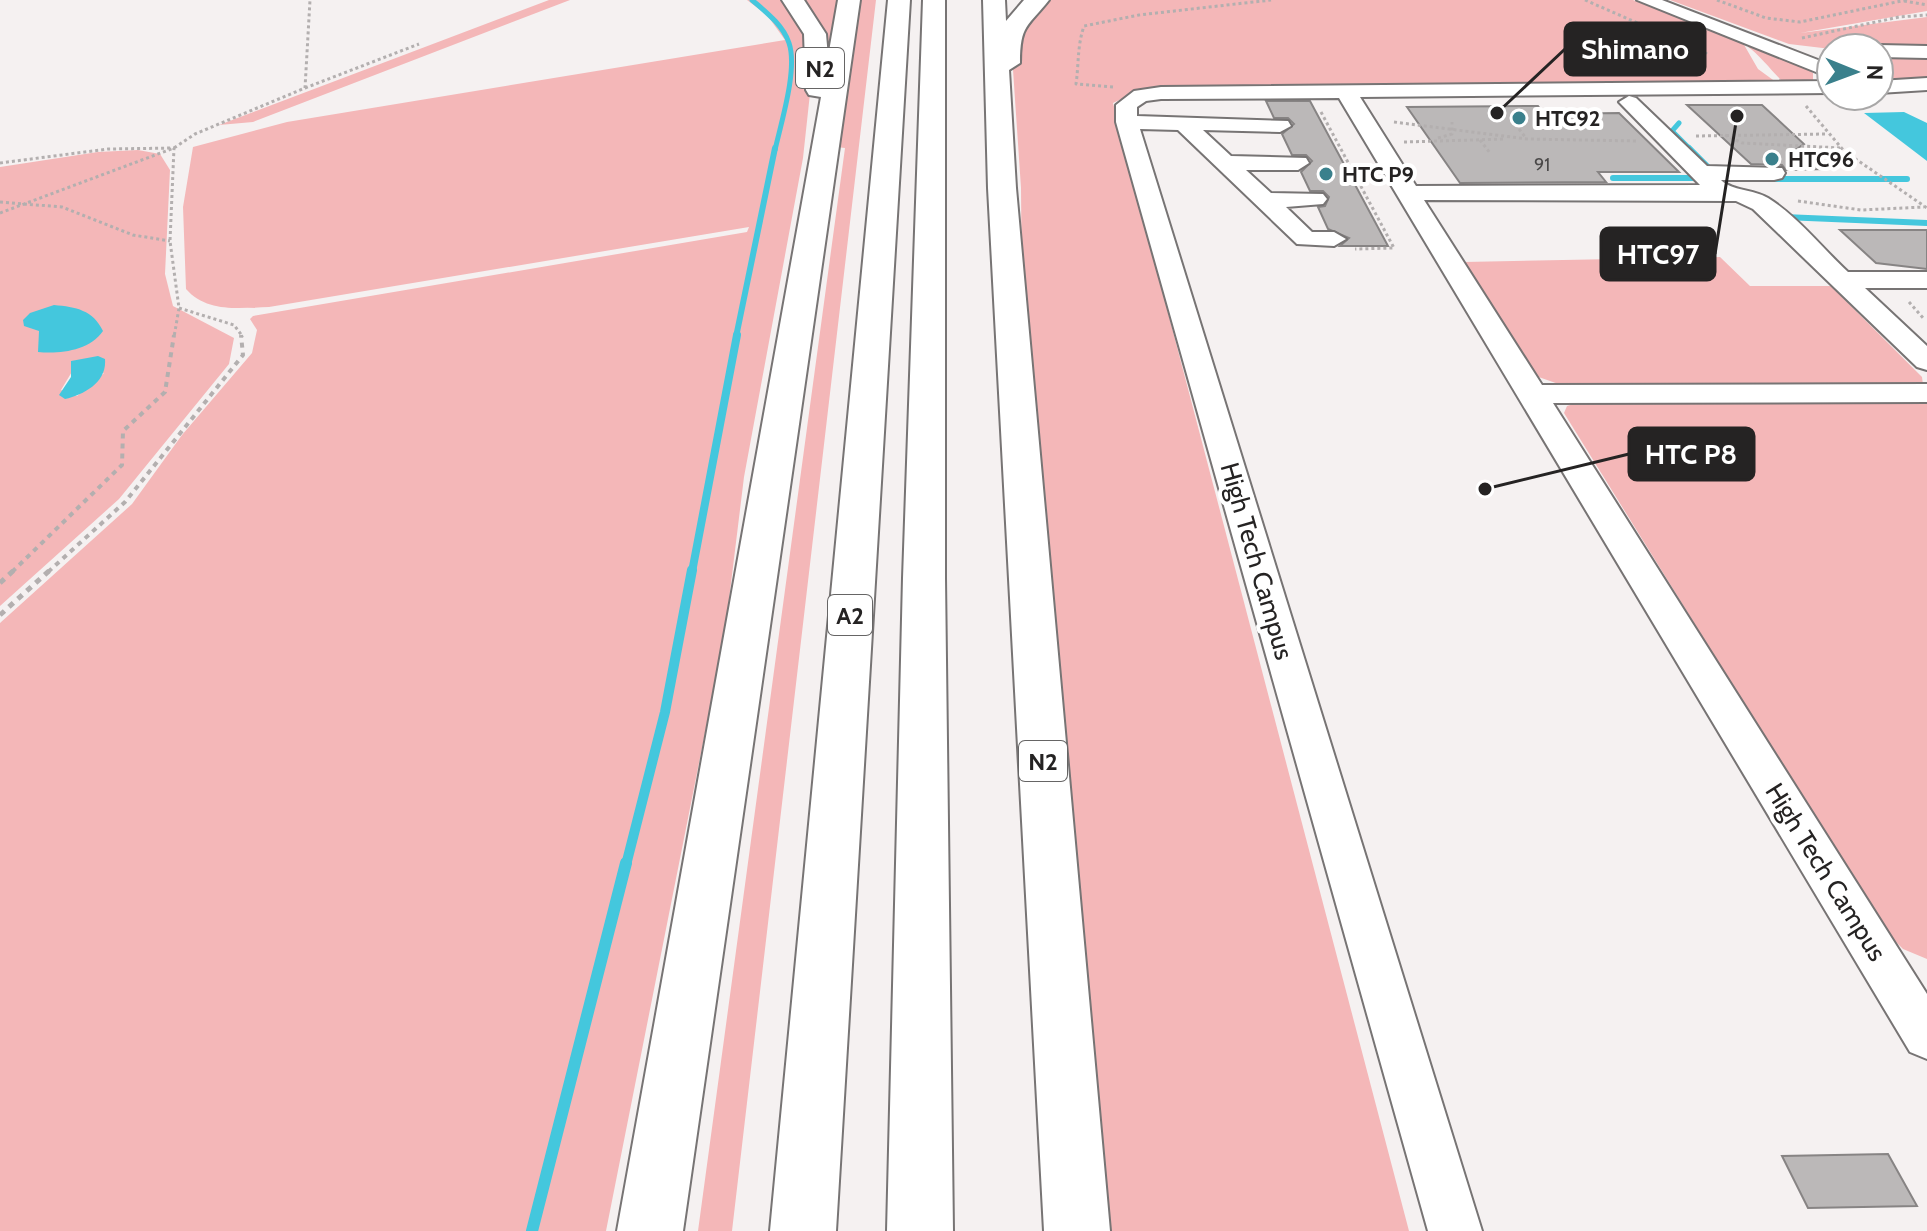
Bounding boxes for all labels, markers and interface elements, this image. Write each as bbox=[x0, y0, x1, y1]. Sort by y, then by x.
callout: Shimano bbox=[1565, 23, 1705, 75]
text: Shimano bbox=[1581, 32, 1689, 66]
north arrow bbox=[1815, 32, 1895, 112]
road number: N2 bbox=[796, 48, 844, 88]
text: N bbox=[1861, 64, 1888, 80]
place label: HTC92 bbox=[1535, 105, 1600, 132]
marker: HTC92 bbox=[1510, 109, 1528, 127]
place label: HTC96 bbox=[1788, 146, 1854, 173]
marker: HTC96 bbox=[1763, 150, 1781, 168]
house number: 91 bbox=[1534, 154, 1550, 176]
place label: HTC P9 bbox=[1342, 161, 1414, 188]
marker: HTC P9 bbox=[1317, 165, 1335, 183]
callout: HTC97 bbox=[1601, 228, 1715, 280]
text: HTC97 bbox=[1617, 237, 1700, 271]
callout: HTC P8 bbox=[1629, 428, 1754, 480]
text: HTC P8 bbox=[1645, 437, 1737, 471]
street label: High Tech Campus bbox=[1214, 459, 1300, 663]
road number: A2 bbox=[828, 595, 872, 635]
road number: N2 bbox=[1019, 741, 1067, 781]
street label: High Tech Campus bbox=[1758, 777, 1894, 967]

